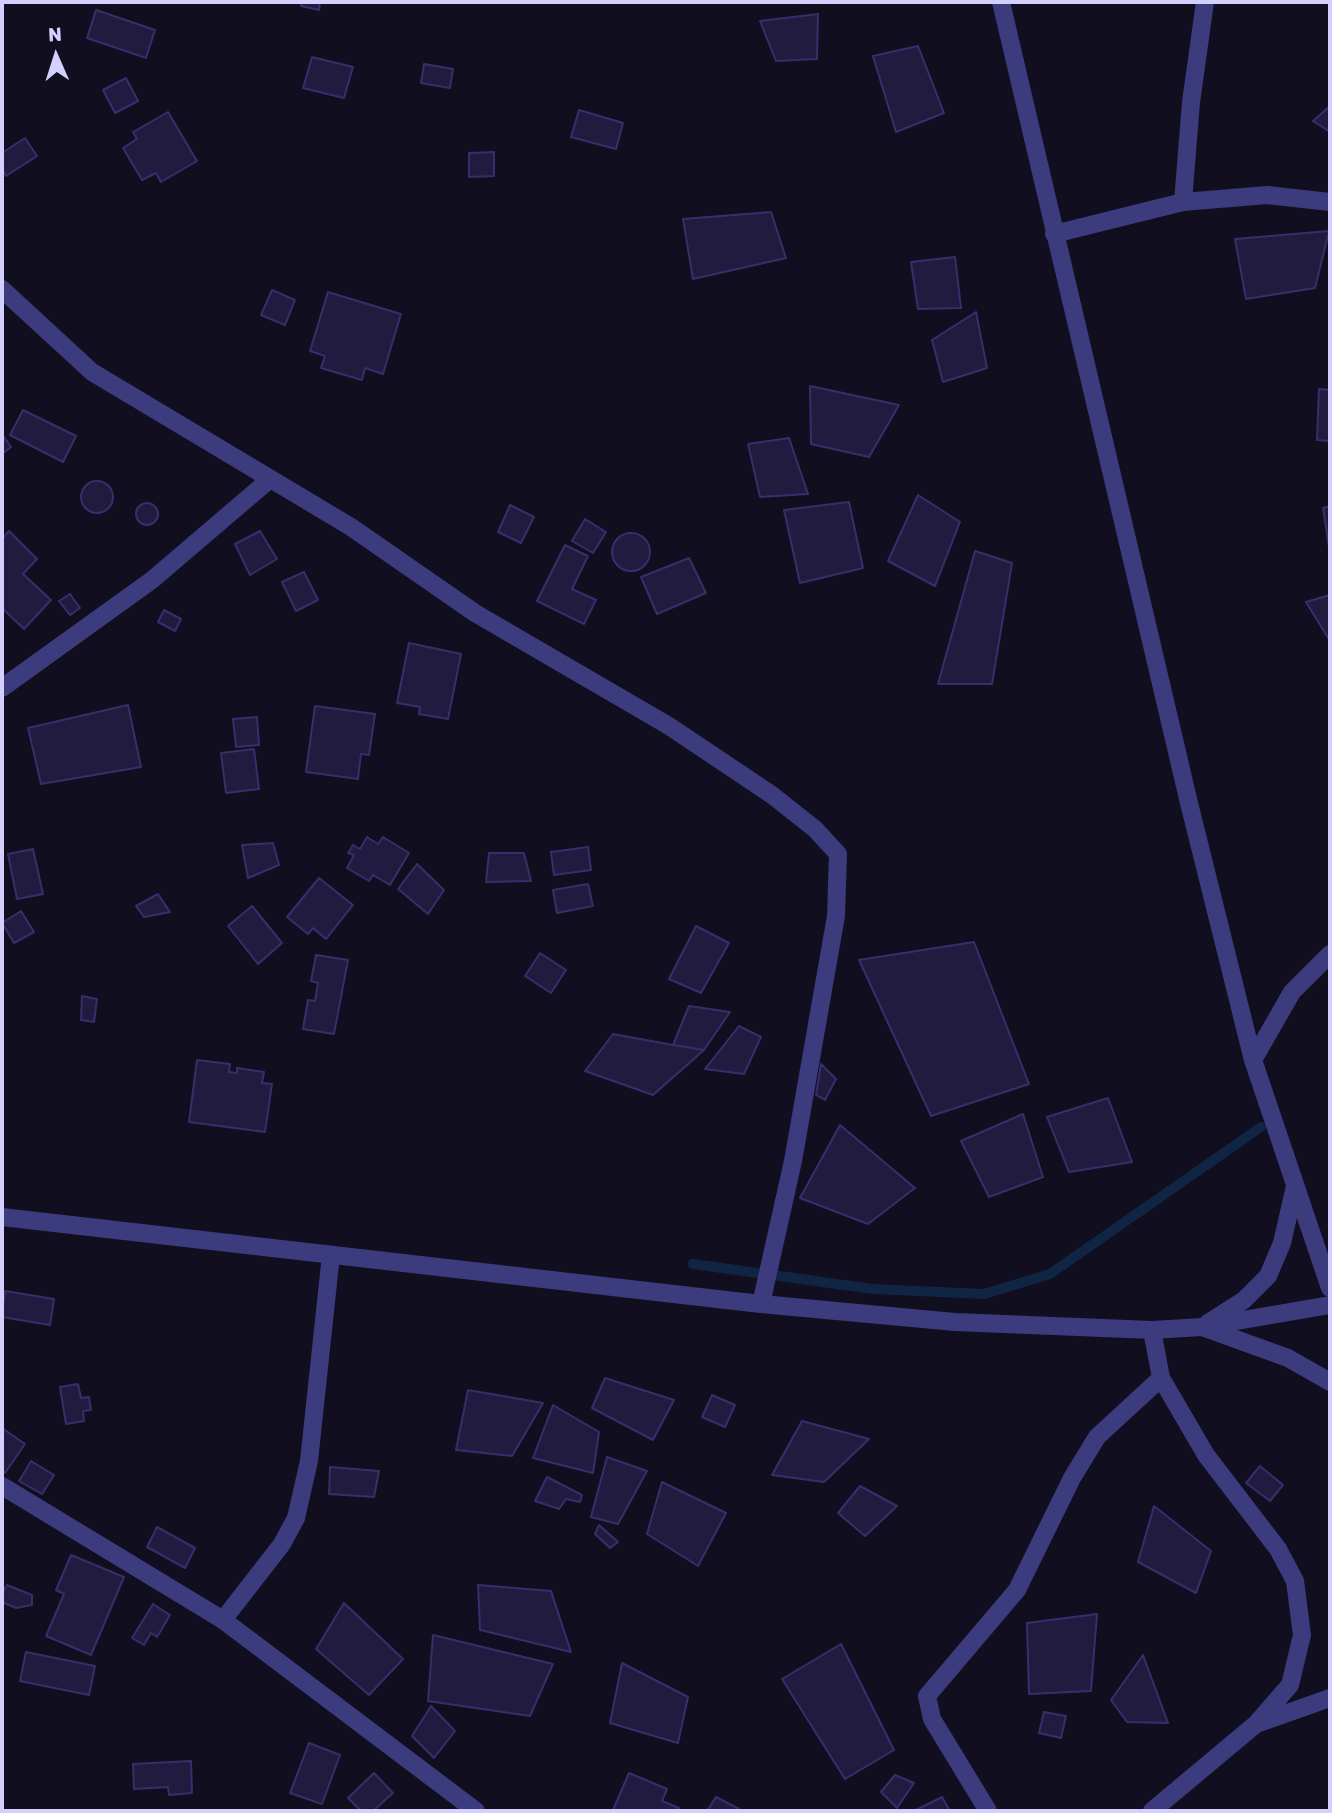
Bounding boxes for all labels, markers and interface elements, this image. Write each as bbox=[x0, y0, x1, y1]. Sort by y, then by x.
north arrow bbox=[21, 21, 91, 91]
text: N bbox=[47, 23, 62, 46]

